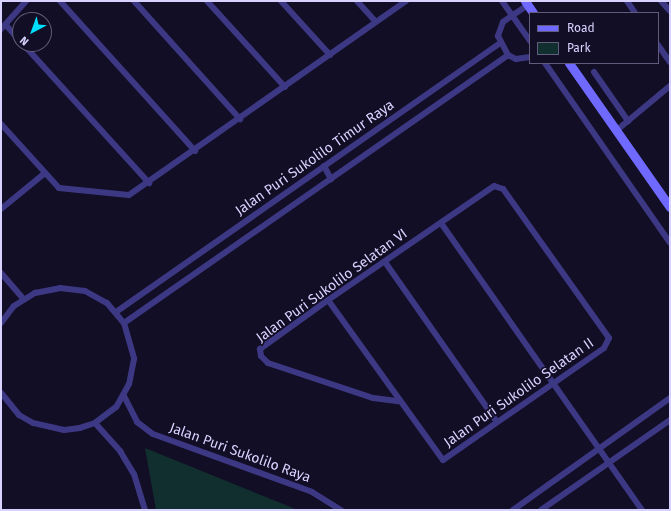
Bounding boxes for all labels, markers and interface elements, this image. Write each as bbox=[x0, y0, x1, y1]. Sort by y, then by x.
north arrow bbox=[12, 12, 52, 52]
legend bbox=[529, 12, 659, 64]
text: Road bbox=[567, 21, 595, 35]
text: N bbox=[17, 33, 31, 48]
text: Park bbox=[567, 41, 591, 55]
street label: Jalan Puri Sukolilo Timur Raya bbox=[232, 97, 398, 219]
street label: Jalan Puri Sukolilo Selatan VI bbox=[253, 226, 411, 346]
street label: Jalan Puri Sukolilo Selatan II bbox=[441, 335, 597, 451]
street label: Jalan Puri Sukolilo Raya bbox=[167, 420, 313, 486]

